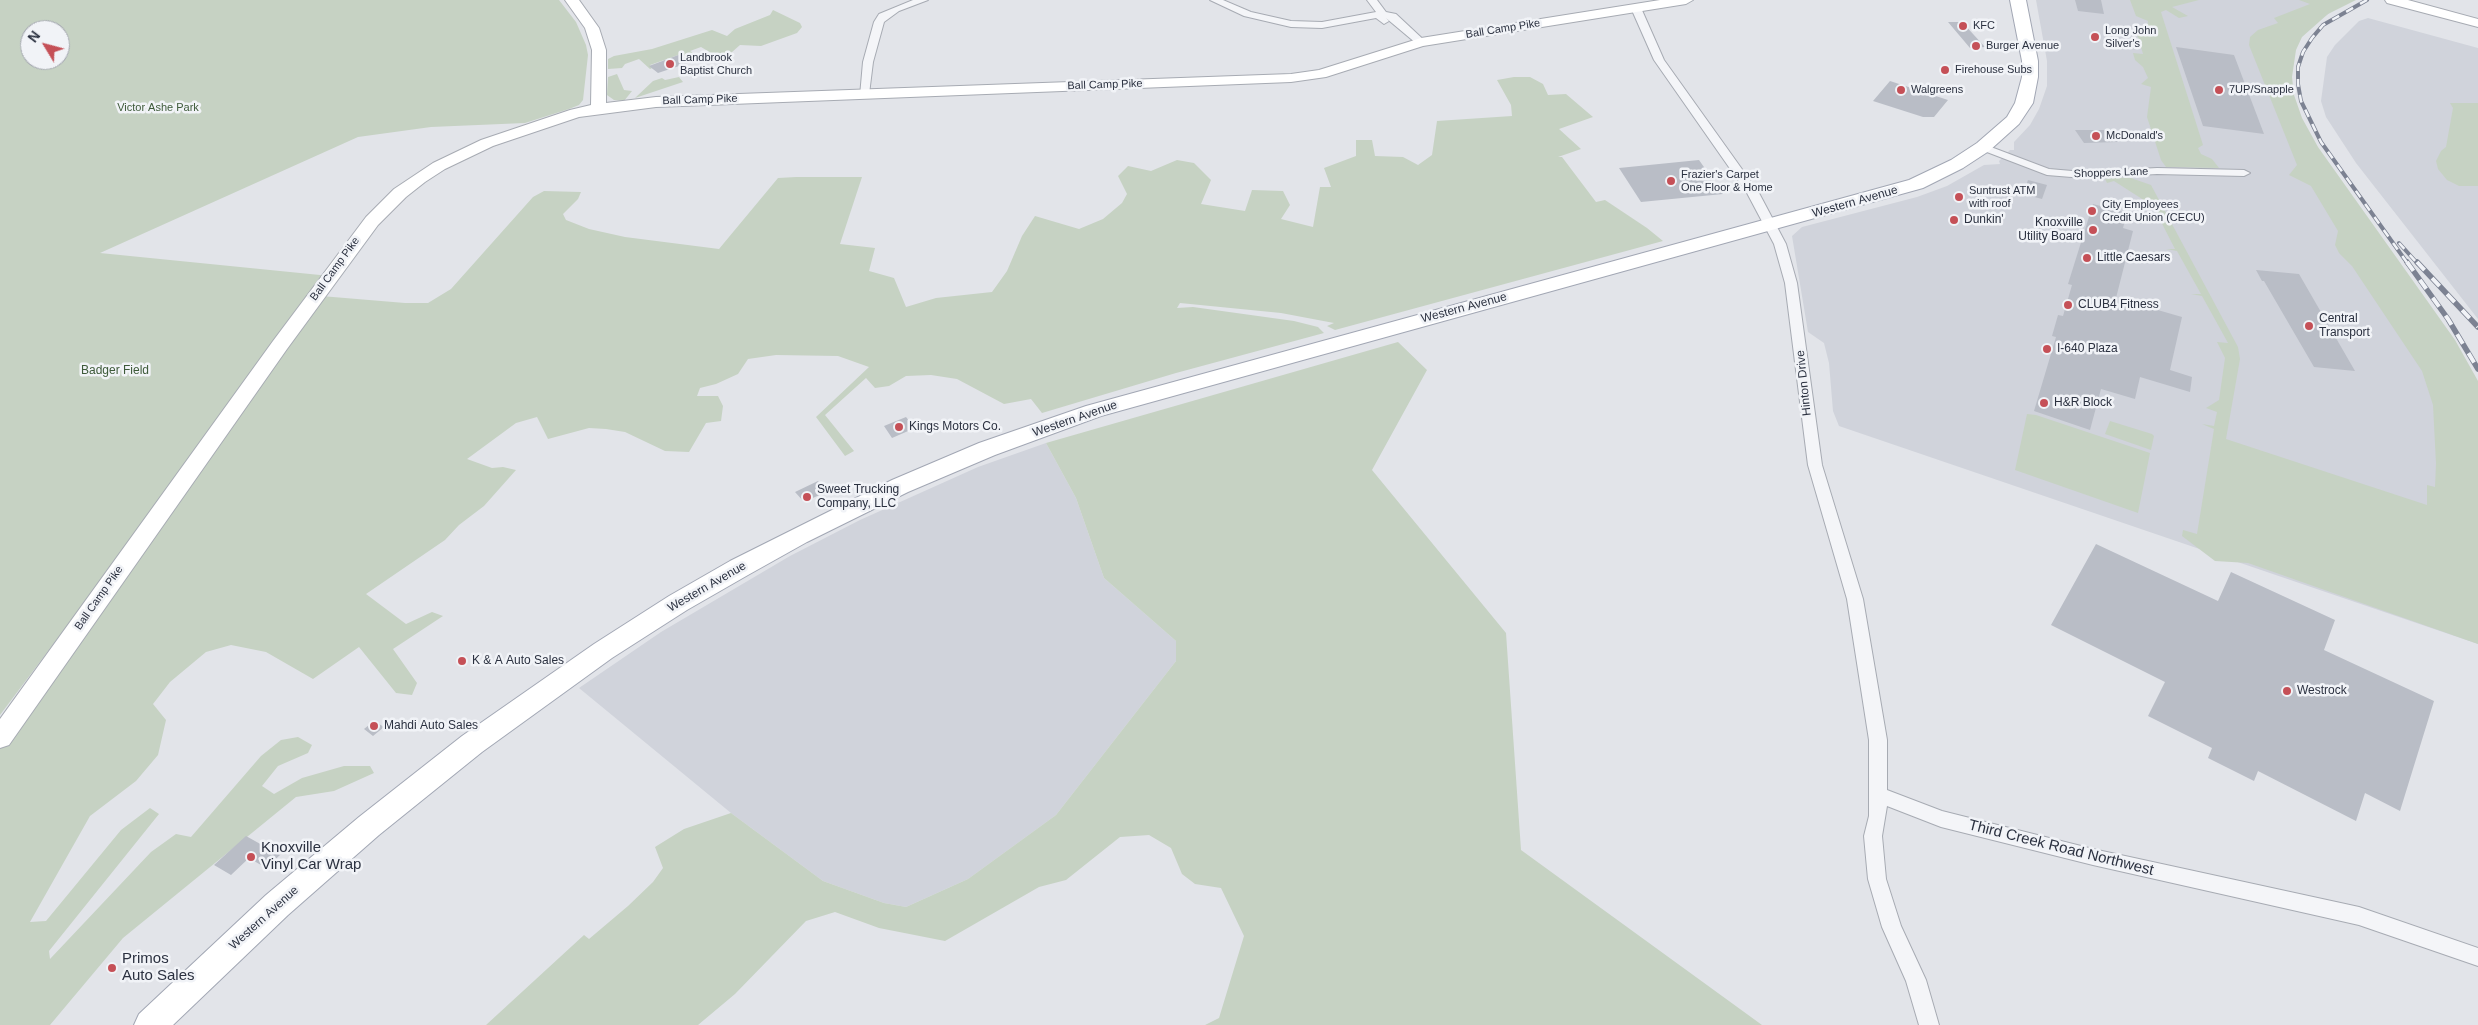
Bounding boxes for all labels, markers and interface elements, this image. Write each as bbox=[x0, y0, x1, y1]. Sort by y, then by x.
street label: Ball Camp Pike bbox=[1465, 17, 1541, 41]
place label: KFC bbox=[1973, 19, 1995, 33]
north arrow bbox=[20, 20, 70, 70]
marker: KFC bbox=[1957, 20, 1969, 32]
place label: Long John Silver's bbox=[2105, 24, 2156, 50]
text: N bbox=[24, 28, 43, 45]
marker: Long John Silver's bbox=[2089, 31, 2101, 43]
place label: Burger Avenue bbox=[1986, 39, 2059, 53]
marker: Burger Avenue bbox=[1970, 40, 1982, 52]
place label: Landbrook Baptist Church bbox=[680, 51, 752, 77]
marker: Landbrook Baptist Church bbox=[664, 58, 676, 70]
place label: Firehouse Subs bbox=[1955, 63, 2032, 77]
marker: Firehouse Subs bbox=[1939, 64, 1951, 76]
street label: Ball Camp Pike bbox=[1067, 77, 1143, 93]
place label: Walgreens bbox=[1911, 83, 1963, 97]
place label: 7UP/Snapple bbox=[2229, 83, 2294, 97]
marker: Walgreens bbox=[1895, 84, 1907, 96]
marker: 7UP/Snapple bbox=[2213, 84, 2225, 96]
street label: Ball Camp Pike bbox=[662, 92, 738, 108]
park label: Victor Ashe Park bbox=[117, 101, 199, 115]
place label: McDonald's bbox=[2106, 129, 2163, 143]
marker: McDonald's bbox=[2090, 130, 2102, 142]
street label: Shoppers Lane bbox=[2073, 165, 2149, 181]
place label: Frazier's Carpet One Floor & Home bbox=[1681, 168, 1773, 194]
marker: Frazier's Carpet One Floor & Home bbox=[1665, 175, 1677, 187]
street label: Western Avenue bbox=[1811, 183, 1899, 221]
place label: Suntrust ATM with roof bbox=[1969, 184, 2035, 210]
marker: Suntrust ATM with roof bbox=[1953, 191, 1965, 203]
place label: City Employees Credit Union (CECU) bbox=[2102, 198, 2205, 224]
marker: City Employees Credit Union (CECU) bbox=[2086, 205, 2098, 217]
place label: Dunkin' bbox=[1964, 213, 2004, 227]
marker: Dunkin' bbox=[1948, 214, 1960, 226]
place label: Knoxville Utility Board bbox=[2018, 216, 2083, 244]
marker: Knoxville Utility Board bbox=[2087, 224, 2099, 236]
street label: Ball Camp Pike bbox=[308, 235, 362, 303]
place label: Little Caesars bbox=[2097, 251, 2170, 265]
marker: Little Caesars bbox=[2081, 252, 2093, 264]
street label: Western Avenue bbox=[1420, 290, 1508, 326]
place label: CLUB4 Fitness bbox=[2078, 298, 2159, 312]
marker: CLUB4 Fitness bbox=[2062, 299, 2074, 311]
place label: Central Transport bbox=[2319, 312, 2370, 340]
marker: Central Transport bbox=[2303, 320, 2315, 332]
place label: I-640 Plaza bbox=[2057, 342, 2118, 356]
marker: I-640 Plaza bbox=[2041, 343, 2053, 355]
street label: Hinton Drive bbox=[1793, 349, 1815, 417]
park label: Badger Field bbox=[81, 364, 149, 378]
place label: H&R Block bbox=[2054, 396, 2112, 410]
marker: H&R Block bbox=[2038, 397, 2050, 409]
street label: Western Avenue bbox=[1031, 398, 1119, 440]
place label: Kings Motors Co. bbox=[909, 420, 1001, 434]
marker: Kings Motors Co. bbox=[893, 421, 905, 433]
place label: Sweet Trucking Company, LLC bbox=[817, 483, 899, 511]
marker: Sweet Trucking Company, LLC bbox=[801, 491, 813, 503]
street label: Western Avenue bbox=[665, 559, 749, 615]
street label: Ball Camp Pike bbox=[72, 563, 126, 633]
place label: K & A Auto Sales bbox=[472, 654, 564, 668]
marker: K & A Auto Sales bbox=[456, 655, 468, 667]
place label: Westrock bbox=[2297, 684, 2347, 698]
marker: Westrock bbox=[2281, 685, 2293, 697]
place label: Mahdi Auto Sales bbox=[384, 719, 478, 733]
marker: Mahdi Auto Sales bbox=[368, 720, 380, 732]
street label: Third Creek Road Northwest bbox=[1967, 816, 2155, 880]
place label: Knoxville Vinyl Car Wrap bbox=[261, 839, 361, 874]
marker: Knoxville Vinyl Car Wrap bbox=[245, 851, 257, 863]
street label: Western Avenue bbox=[226, 883, 302, 953]
place label: Primos Auto Sales bbox=[122, 950, 195, 985]
marker: Primos Auto Sales bbox=[106, 962, 118, 974]

